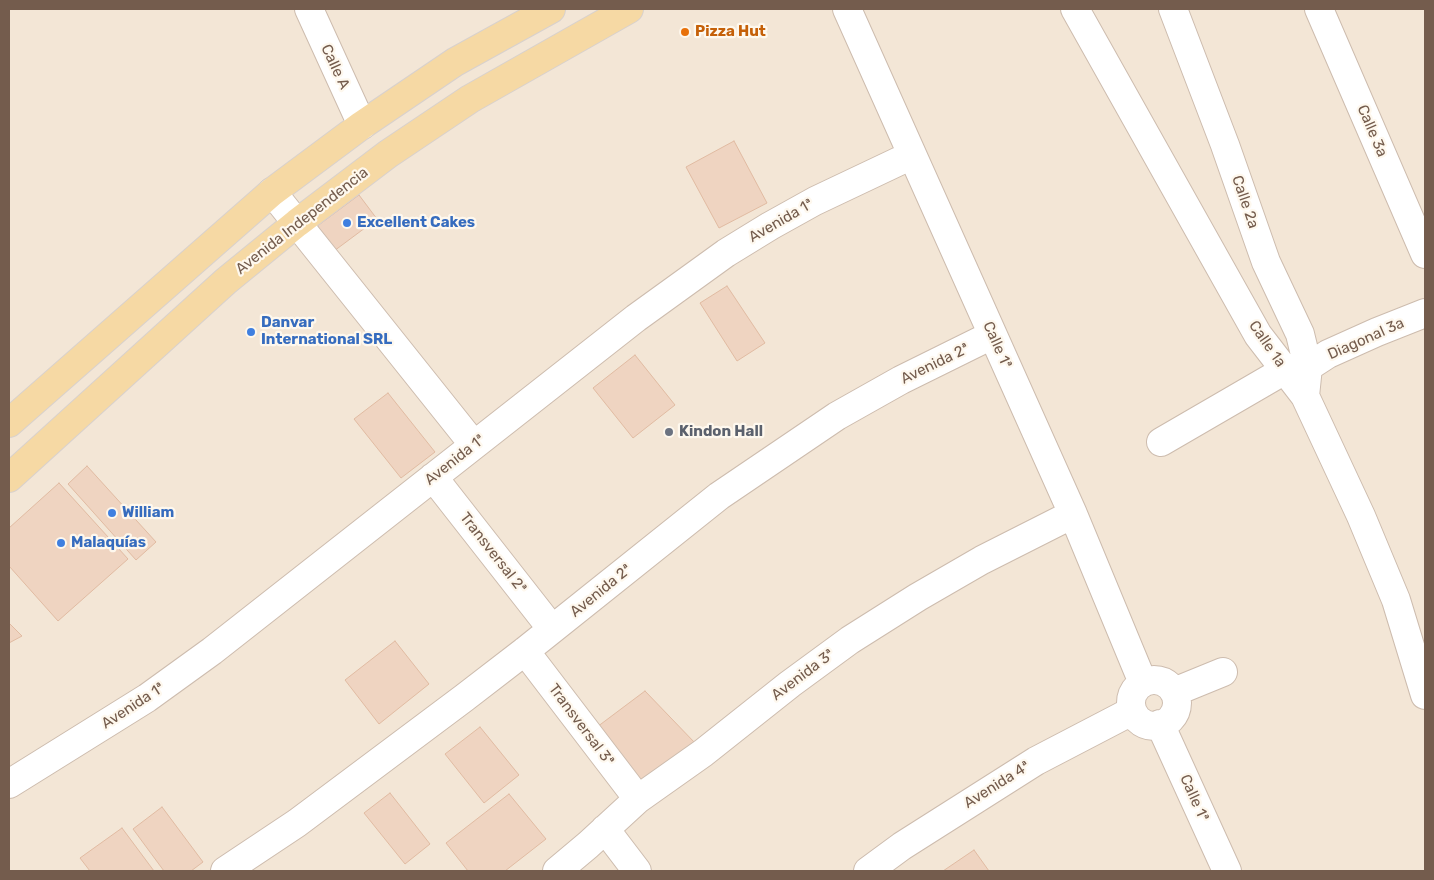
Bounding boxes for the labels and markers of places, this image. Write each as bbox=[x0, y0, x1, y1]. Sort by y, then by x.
place label: Pizza Hut bbox=[695, 23, 766, 41]
marker: Pizza Hut bbox=[679, 26, 691, 38]
place label: Excellent Cakes bbox=[357, 214, 475, 232]
marker: Excellent Cakes bbox=[341, 217, 353, 229]
place label: Danvar International SRL bbox=[261, 314, 392, 349]
marker: Danvar International SRL bbox=[245, 326, 257, 338]
place label: Kindon Hall bbox=[679, 423, 763, 441]
marker: Kindon Hall bbox=[663, 426, 675, 438]
place label: William bbox=[122, 504, 174, 522]
marker: William bbox=[106, 507, 118, 519]
place label: Malaquías bbox=[71, 534, 146, 552]
marker: Malaquías bbox=[55, 537, 67, 549]

